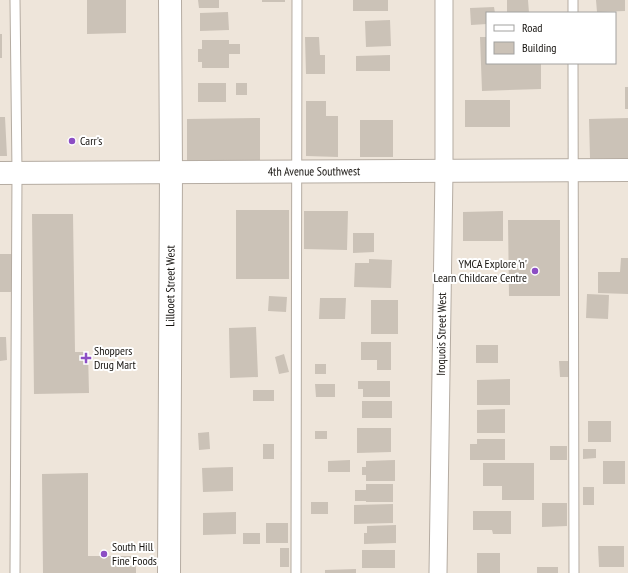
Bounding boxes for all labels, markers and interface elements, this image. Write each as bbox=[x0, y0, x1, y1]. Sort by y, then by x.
legend bbox=[486, 12, 616, 64]
text: Road bbox=[522, 20, 542, 35]
text: Building bbox=[522, 40, 557, 55]
place label: Carr's bbox=[80, 133, 102, 148]
marker: Carr's bbox=[67, 136, 77, 146]
street label: 4th Avenue Southwest bbox=[268, 163, 361, 179]
street label: Lillooet Street West bbox=[162, 244, 178, 327]
place label: YMCA Explore 'n' Learn Childcare Centre bbox=[434, 256, 527, 285]
marker: YMCA Explore 'n' Learn Childcare Centre bbox=[530, 266, 540, 276]
street label: Iroquois Street West bbox=[433, 292, 449, 376]
place label: Shoppers Drug Mart bbox=[94, 343, 137, 372]
marker: Shoppers Drug Mart bbox=[81, 353, 91, 363]
place label: South Hill Fine Foods bbox=[112, 539, 157, 568]
marker: South Hill Fine Foods bbox=[99, 549, 109, 559]

